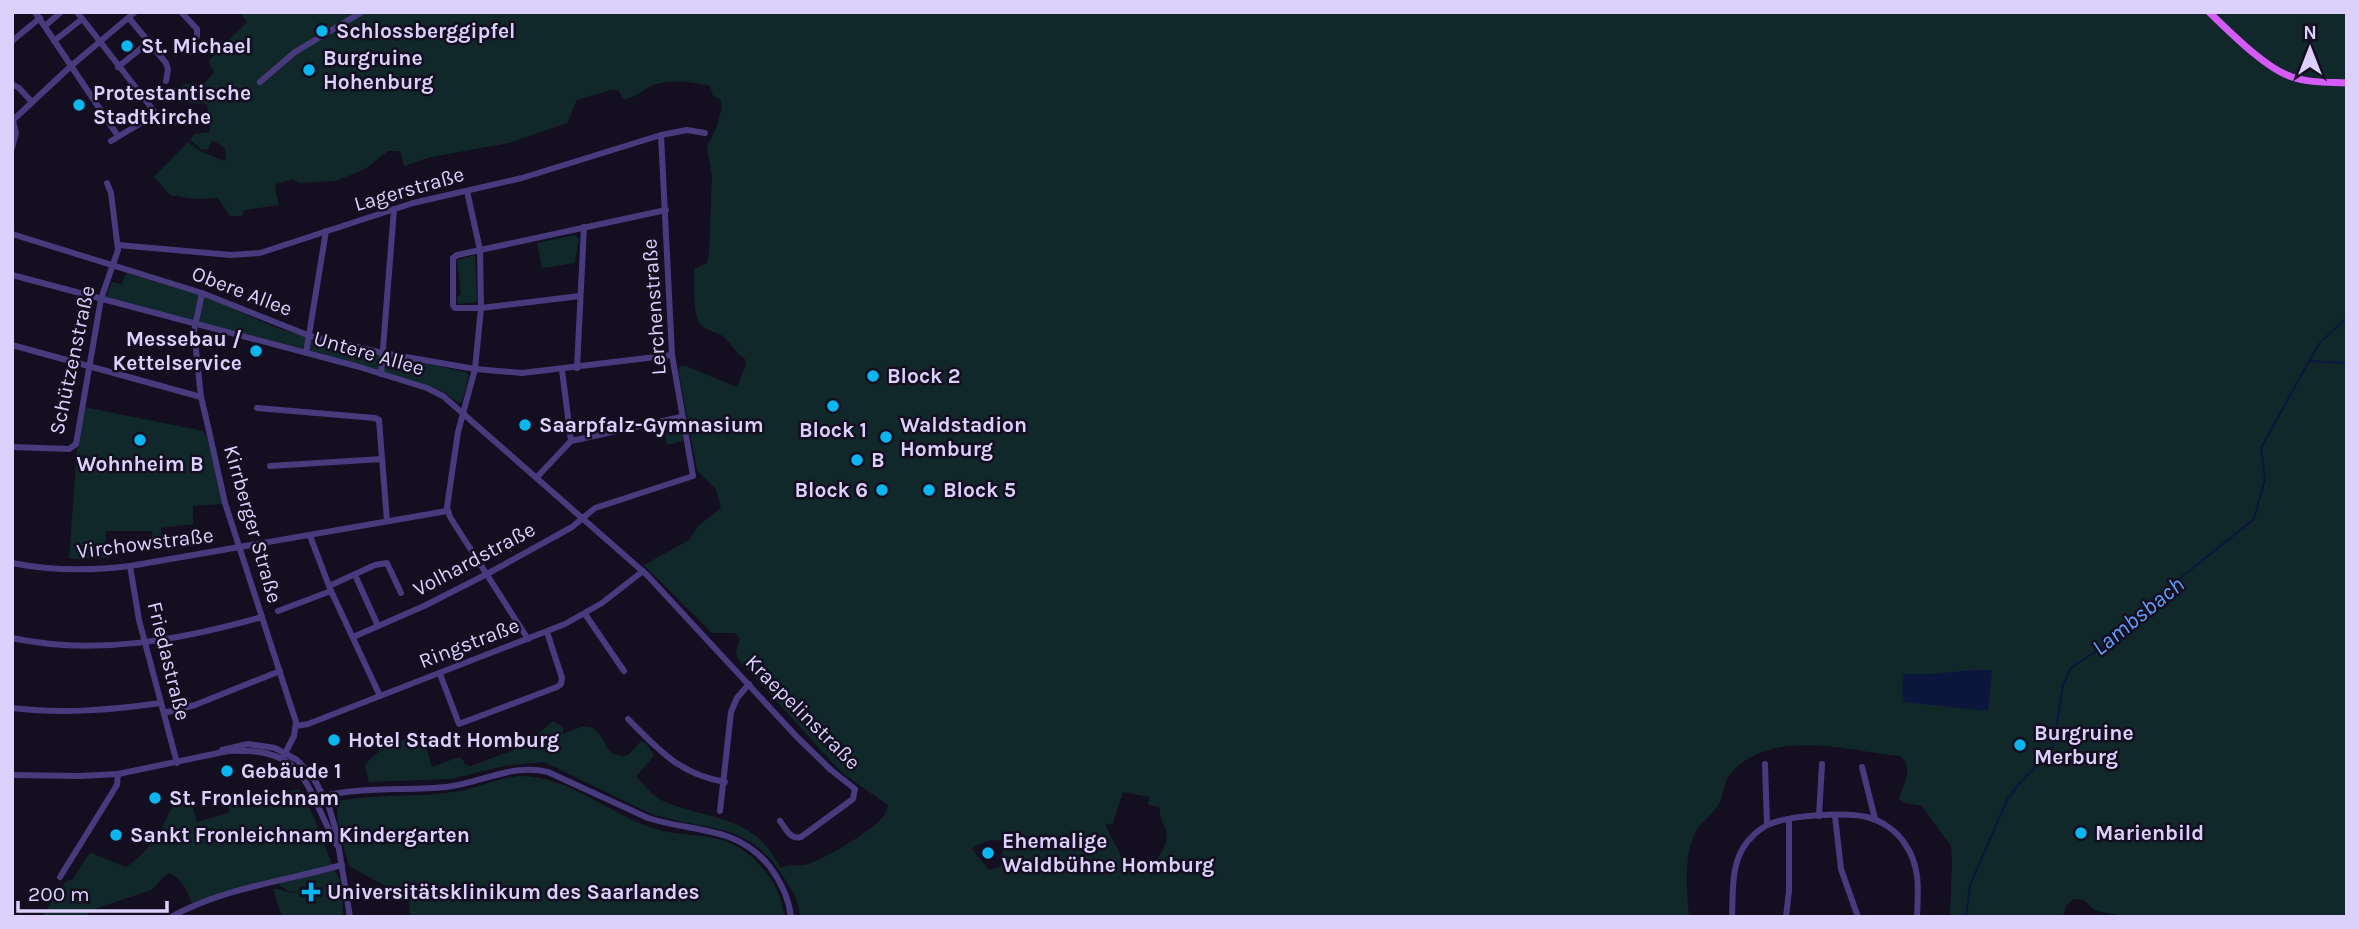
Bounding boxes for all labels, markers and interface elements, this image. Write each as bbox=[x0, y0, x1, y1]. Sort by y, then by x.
north arrow bbox=[2275, 14, 2345, 84]
place label: Schlossberggipfel bbox=[336, 19, 516, 43]
text: N bbox=[2303, 22, 2317, 44]
marker: Schlossberggipfel bbox=[314, 23, 330, 39]
place label: St. Michael bbox=[141, 34, 252, 58]
marker: St. Michael bbox=[119, 38, 135, 54]
place label: Burgruine Hohenburg bbox=[323, 46, 433, 94]
marker: Burgruine Hohenburg bbox=[301, 62, 317, 78]
place label: Protestantische Stadtkirche bbox=[93, 81, 251, 129]
marker: Protestantische Stadtkirche bbox=[71, 97, 87, 113]
street label: Lagerstraße bbox=[351, 162, 467, 216]
street label: Lerchenstraße bbox=[637, 238, 671, 376]
street label: Obere Allee bbox=[188, 261, 296, 321]
street label: Schützenstraße bbox=[44, 283, 100, 437]
street label: Untere Allee bbox=[311, 326, 427, 380]
place label: Messebau / Kettelservice bbox=[113, 327, 242, 375]
marker: Messebau / Kettelservice bbox=[248, 343, 264, 359]
place label: Block 2 bbox=[887, 364, 960, 388]
marker: Block 2 bbox=[865, 368, 881, 384]
marker: Block 1 bbox=[825, 398, 841, 414]
place label: Saarpfalz-Gymnasium bbox=[539, 413, 764, 437]
place label: Waldstadion Homburg bbox=[900, 413, 1027, 461]
marker: Saarpfalz-Gymnasium bbox=[517, 417, 533, 433]
place label: Block 1 bbox=[799, 418, 867, 442]
marker: Waldstadion Homburg bbox=[878, 429, 894, 445]
marker: Wohnheim B bbox=[132, 432, 148, 448]
street label: Kirrberger Straße bbox=[219, 442, 287, 606]
place label: B bbox=[871, 448, 885, 472]
place label: Wohnheim B bbox=[76, 452, 204, 476]
marker: B bbox=[849, 452, 865, 468]
place label: Block 6 bbox=[795, 478, 868, 502]
place label: Block 5 bbox=[943, 478, 1016, 502]
marker: Block 6 bbox=[874, 482, 890, 498]
marker: Block 5 bbox=[921, 482, 937, 498]
street label: Volhardstraße bbox=[409, 517, 539, 601]
street label: Virchowstraße bbox=[75, 523, 215, 563]
water label: Lambsbach bbox=[2087, 571, 2189, 661]
street label: Friedastraße bbox=[143, 599, 195, 723]
street label: Ringstraße bbox=[415, 613, 523, 673]
street label: Kraepelinstraße bbox=[741, 650, 865, 774]
place label: Burgruine Merburg bbox=[2034, 721, 2134, 769]
place label: Hotel Stadt Homburg bbox=[348, 728, 559, 752]
marker: Hotel Stadt Homburg bbox=[326, 732, 342, 748]
marker: Burgruine Merburg bbox=[2012, 737, 2028, 753]
place label: Gebäude 1 bbox=[241, 759, 342, 783]
marker: Gebäude 1 bbox=[219, 763, 235, 779]
place label: St. Fronleichnam bbox=[169, 786, 339, 810]
marker: St. Fronleichnam bbox=[147, 790, 163, 806]
place label: Marienbild bbox=[2095, 821, 2204, 845]
place label: Sankt Fronleichnam Kindergarten bbox=[130, 823, 470, 847]
marker: Marienbild bbox=[2073, 825, 2089, 841]
marker: Sankt Fronleichnam Kindergarten bbox=[108, 827, 124, 843]
place label: Ehemalige Waldbühne Homburg bbox=[1002, 829, 1214, 877]
marker: Ehemalige Waldbühne Homburg bbox=[980, 845, 996, 861]
scale bar bbox=[18, 870, 166, 914]
place label: Universitätsklinikum des Saarlandes bbox=[327, 880, 700, 904]
text: 200 m bbox=[28, 882, 90, 906]
marker: Universitätsklinikum des Saarlandes bbox=[301, 882, 321, 902]

